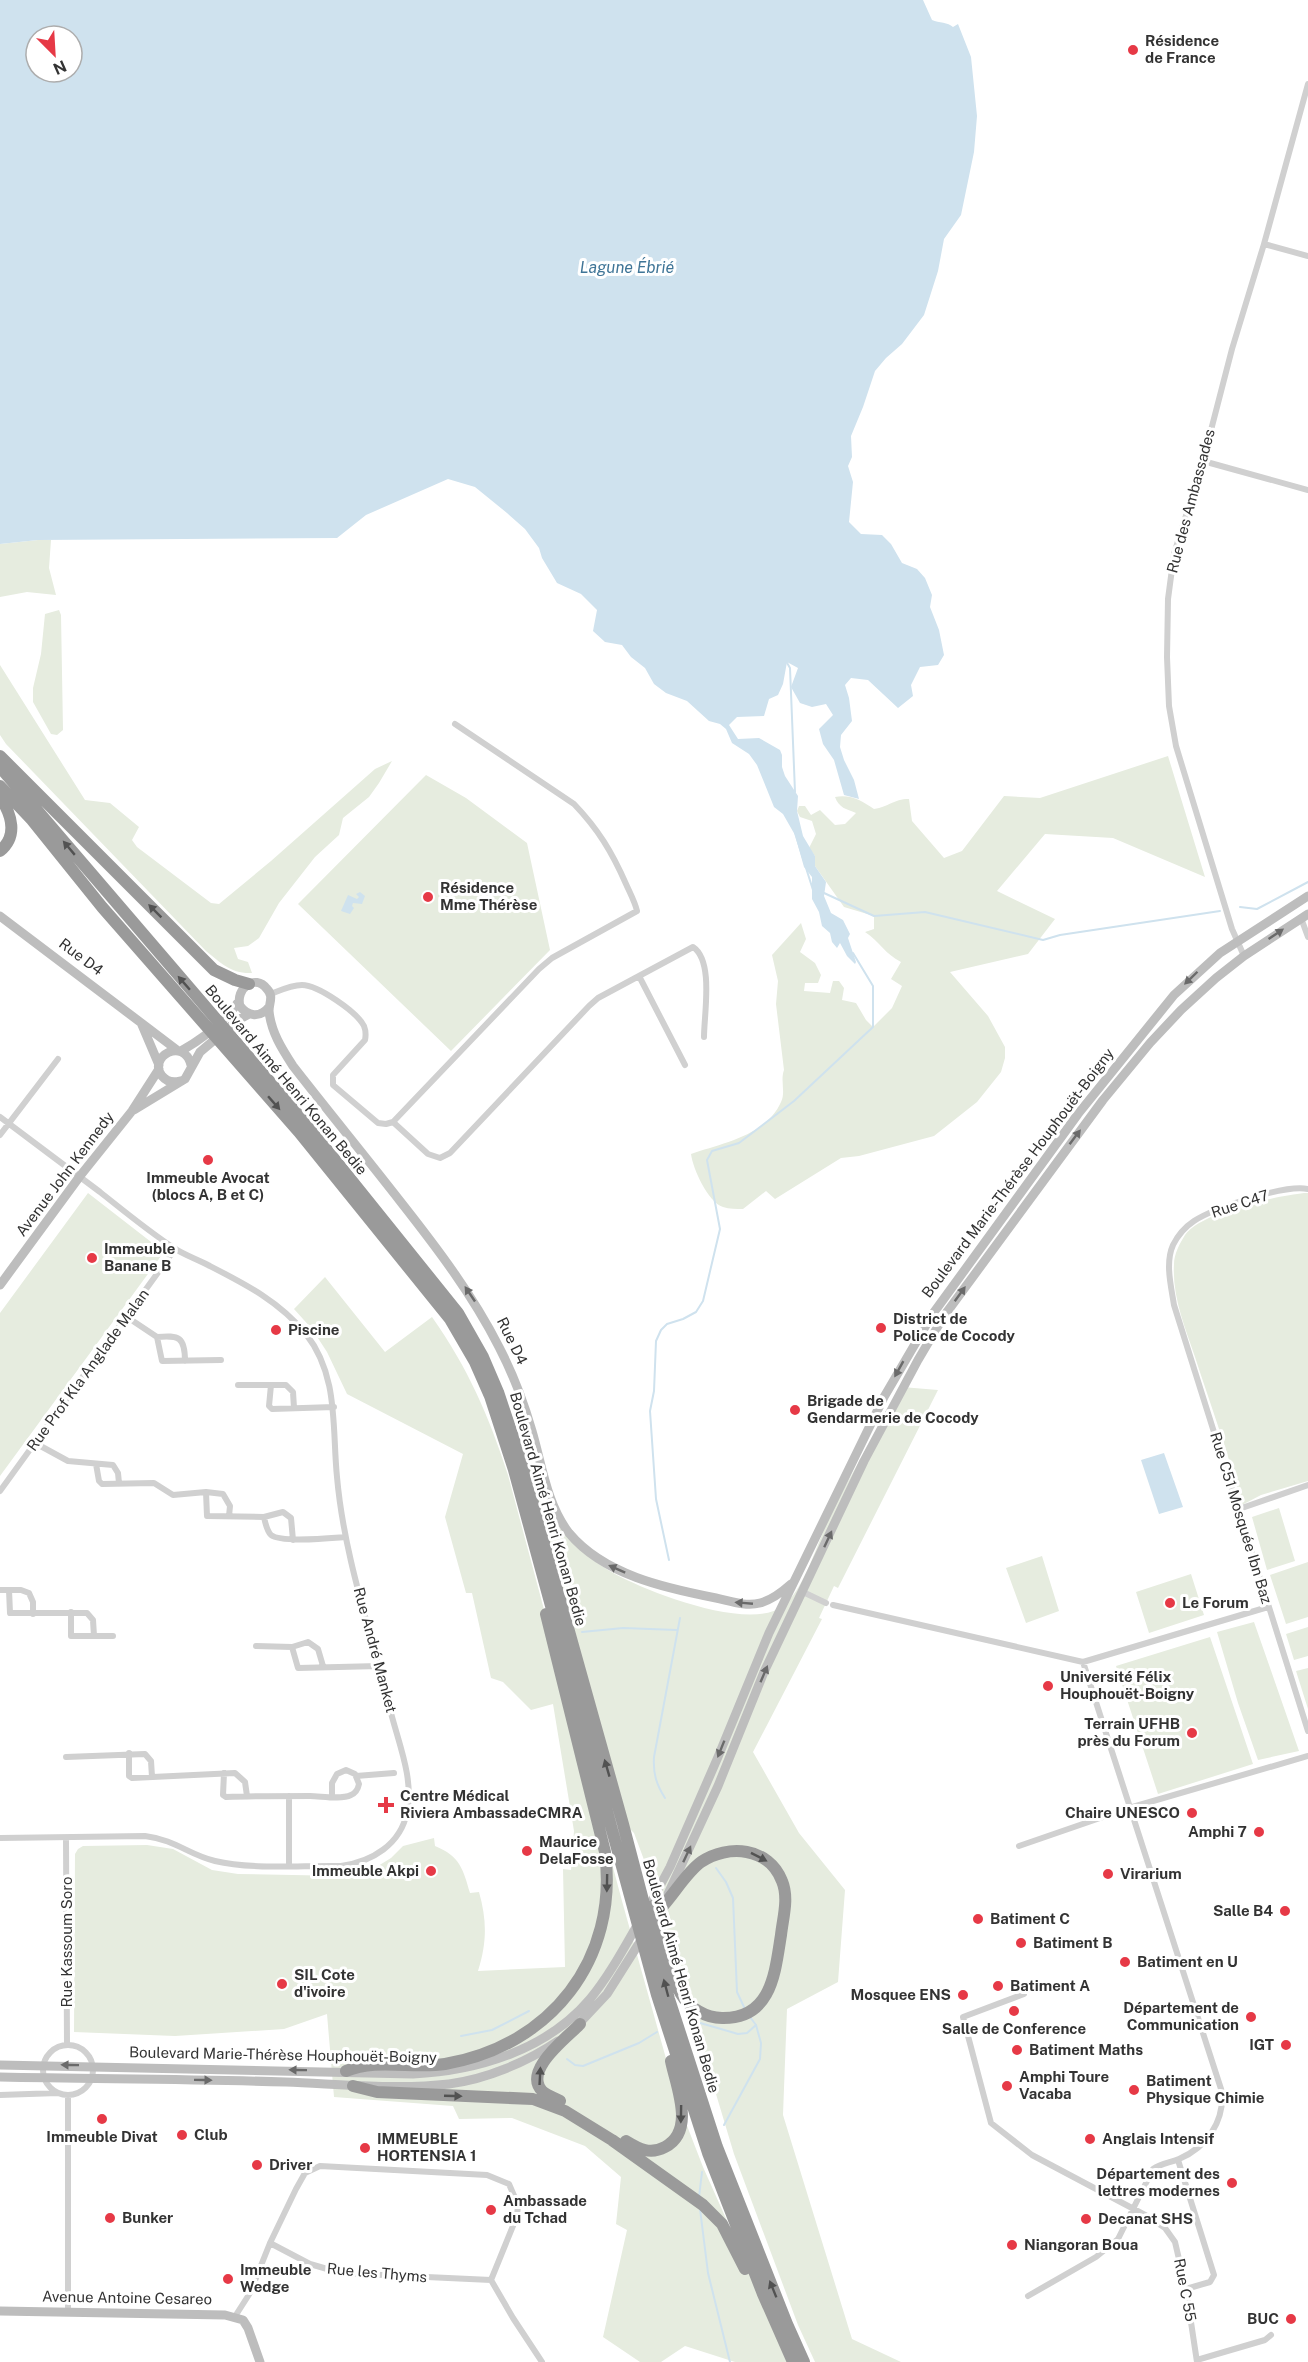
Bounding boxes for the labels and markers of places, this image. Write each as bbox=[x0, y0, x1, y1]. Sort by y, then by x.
place label: Résidence de France bbox=[1145, 32, 1219, 66]
marker: Résidence de France bbox=[1126, 43, 1140, 57]
place label: Résidence Mme Thérèse bbox=[440, 879, 537, 913]
marker: Résidence Mme Thérèse bbox=[421, 890, 435, 904]
marker: Immeuble Avocat (blocs A, B et C) bbox=[201, 1153, 215, 1167]
place label: Immeuble Avocat (blocs A, B et C) bbox=[146, 1169, 270, 1203]
place label: Immeuble Banane B bbox=[104, 1240, 175, 1274]
marker: Immeuble Banane B bbox=[85, 1251, 99, 1265]
place label: District de Police de Cocody bbox=[893, 1310, 1016, 1344]
place label: Piscine bbox=[288, 1321, 339, 1338]
marker: District de Police de Cocody bbox=[874, 1321, 888, 1335]
marker: Piscine bbox=[269, 1323, 283, 1337]
place label: Brigade de Gendarmerie de Cocody bbox=[807, 1392, 979, 1426]
marker: Brigade de Gendarmerie de Cocody bbox=[788, 1403, 802, 1417]
place label: Le Forum bbox=[1182, 1594, 1249, 1611]
marker: Le Forum bbox=[1163, 1596, 1177, 1610]
place label: Université Félix Houphouët-Boigny bbox=[1060, 1668, 1195, 1702]
marker: Université Félix Houphouët-Boigny bbox=[1041, 1679, 1055, 1693]
place label: Terrain UFHB près du Forum bbox=[1077, 1715, 1180, 1749]
marker: Terrain UFHB près du Forum bbox=[1185, 1726, 1199, 1740]
place label: Centre Médical Riviera AmbassadeCMRA bbox=[400, 1787, 583, 1821]
marker: Centre Médical Riviera AmbassadeCMRA bbox=[377, 1796, 395, 1814]
place label: Chaire UNESCO bbox=[1065, 1804, 1180, 1821]
marker: Chaire UNESCO bbox=[1185, 1806, 1199, 1820]
place label: Amphi 7 bbox=[1188, 1823, 1247, 1840]
marker: Amphi 7 bbox=[1252, 1825, 1266, 1839]
place label: Maurice DelaFosse bbox=[539, 1833, 614, 1867]
marker: Maurice DelaFosse bbox=[520, 1844, 534, 1858]
place label: Immeuble Akpi bbox=[312, 1862, 419, 1879]
marker: Immeuble Akpi bbox=[424, 1864, 438, 1878]
place label: Virarium bbox=[1120, 1865, 1182, 1882]
marker: Virarium bbox=[1101, 1867, 1115, 1881]
place label: Salle B4 bbox=[1213, 1902, 1273, 1919]
marker: Salle B4 bbox=[1278, 1904, 1292, 1918]
place label: Batiment C bbox=[990, 1910, 1070, 1927]
marker: Batiment C bbox=[971, 1912, 985, 1926]
place label: Batiment B bbox=[1033, 1934, 1112, 1951]
marker: Batiment B bbox=[1014, 1936, 1028, 1950]
place label: Batiment en U bbox=[1137, 1953, 1238, 1970]
marker: Batiment en U bbox=[1118, 1955, 1132, 1969]
place label: SIL Cote d'ivoire bbox=[294, 1966, 355, 2000]
marker: SIL Cote d'ivoire bbox=[275, 1977, 289, 1991]
place label: Batiment A bbox=[1010, 1977, 1090, 1994]
marker: Batiment A bbox=[991, 1979, 1005, 1993]
place label: Mosquee ENS bbox=[851, 1986, 951, 2003]
marker: Mosquee ENS bbox=[956, 1988, 970, 2002]
place label: Département de Communication bbox=[1123, 1999, 1239, 2033]
marker: Salle de Conference bbox=[1007, 2004, 1021, 2018]
marker: Département de Communication bbox=[1244, 2010, 1258, 2024]
place label: Salle de Conference bbox=[942, 2020, 1086, 2037]
place label: IGT bbox=[1249, 2036, 1274, 2053]
marker: IGT bbox=[1279, 2038, 1293, 2052]
place label: Batiment Maths bbox=[1029, 2041, 1143, 2058]
marker: Batiment Maths bbox=[1010, 2043, 1024, 2057]
place label: Amphi Toure Vacaba bbox=[1019, 2068, 1109, 2102]
place label: Batiment Physique Chimie bbox=[1146, 2072, 1264, 2106]
marker: Amphi Toure Vacaba bbox=[1000, 2079, 1014, 2093]
marker: Batiment Physique Chimie bbox=[1127, 2083, 1141, 2097]
marker: Immeuble Divat bbox=[95, 2112, 109, 2126]
place label: Club bbox=[194, 2126, 228, 2143]
place label: Immeuble Divat bbox=[46, 2128, 158, 2145]
marker: Club bbox=[175, 2128, 189, 2142]
place label: IMMEUBLE HORTENSIA 1 bbox=[377, 2130, 476, 2164]
place label: Anglais Intensif bbox=[1102, 2130, 1214, 2147]
marker: Anglais Intensif bbox=[1083, 2132, 1097, 2146]
marker: IMMEUBLE HORTENSIA 1 bbox=[358, 2141, 372, 2155]
place label: Driver bbox=[269, 2156, 312, 2173]
marker: Driver bbox=[250, 2158, 264, 2172]
place label: Département des lettres modernes bbox=[1096, 2165, 1220, 2199]
marker: Département des lettres modernes bbox=[1225, 2176, 1239, 2190]
place label: Ambassade du Tchad bbox=[503, 2192, 587, 2226]
marker: Ambassade du Tchad bbox=[484, 2203, 498, 2217]
place label: Bunker bbox=[122, 2209, 173, 2226]
place label: Decanat SHS bbox=[1098, 2210, 1193, 2227]
marker: Bunker bbox=[103, 2211, 117, 2225]
marker: Decanat SHS bbox=[1079, 2212, 1093, 2226]
place label: Niangoran Boua bbox=[1024, 2236, 1138, 2253]
marker: Niangoran Boua bbox=[1005, 2238, 1019, 2252]
place label: Immeuble Wedge bbox=[240, 2261, 311, 2295]
marker: Immeuble Wedge bbox=[221, 2272, 235, 2286]
place label: BUC bbox=[1247, 2310, 1279, 2327]
marker: BUC bbox=[1284, 2312, 1298, 2326]

